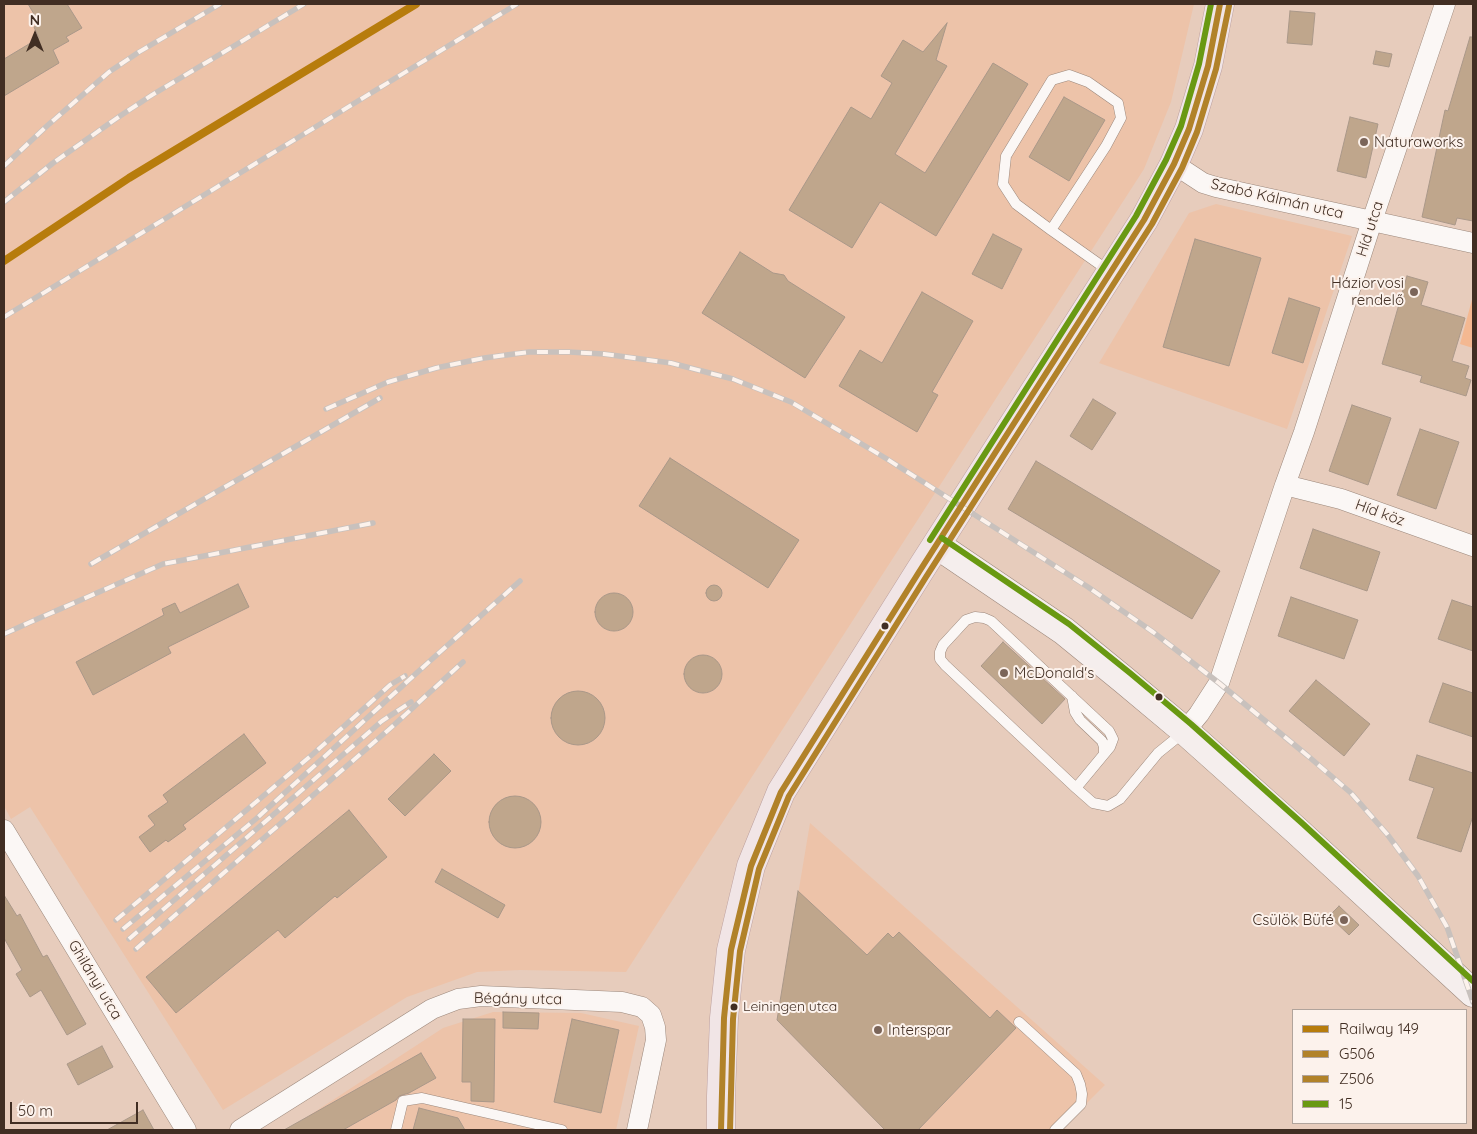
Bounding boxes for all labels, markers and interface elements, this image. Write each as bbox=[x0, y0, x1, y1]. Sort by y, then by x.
north arrow bbox=[10, 10, 60, 60]
text: N bbox=[30, 11, 40, 29]
place label: Naturaworks bbox=[1374, 133, 1463, 151]
marker: Naturaworks bbox=[1358, 136, 1370, 148]
street label: Szabó Kálmán utca bbox=[1209, 175, 1345, 223]
street label: Híd utca bbox=[1353, 199, 1387, 259]
place label: Háziorvosi rendelő bbox=[1331, 274, 1404, 309]
marker: Háziorvosi rendelő bbox=[1408, 286, 1420, 298]
street label: Híd köz bbox=[1353, 496, 1407, 530]
unlabelled marker bbox=[880, 621, 890, 631]
place label: McDonald's bbox=[1014, 664, 1094, 682]
marker: McDonald's bbox=[998, 667, 1010, 679]
unlabelled marker bbox=[1154, 692, 1164, 702]
place label: Csülök Büfé bbox=[1252, 911, 1334, 929]
marker: Csülök Büfé bbox=[1338, 914, 1350, 926]
street label: Ghilányi utca bbox=[64, 937, 126, 1023]
street label: Bégány utca bbox=[474, 989, 562, 1009]
place label: Leiningen utca bbox=[743, 999, 837, 1015]
marker: Leiningen utca bbox=[729, 1002, 739, 1012]
legend bbox=[1292, 1009, 1467, 1124]
text: Railway 149 bbox=[1339, 1019, 1419, 1038]
place label: Interspar bbox=[888, 1021, 951, 1039]
marker: Interspar bbox=[872, 1024, 884, 1036]
text: G506 bbox=[1339, 1044, 1375, 1063]
text: Z506 bbox=[1339, 1069, 1374, 1088]
scale bar bbox=[12, 1092, 140, 1124]
text: 15 bbox=[1339, 1094, 1353, 1113]
text: 50 m bbox=[18, 1101, 53, 1120]

